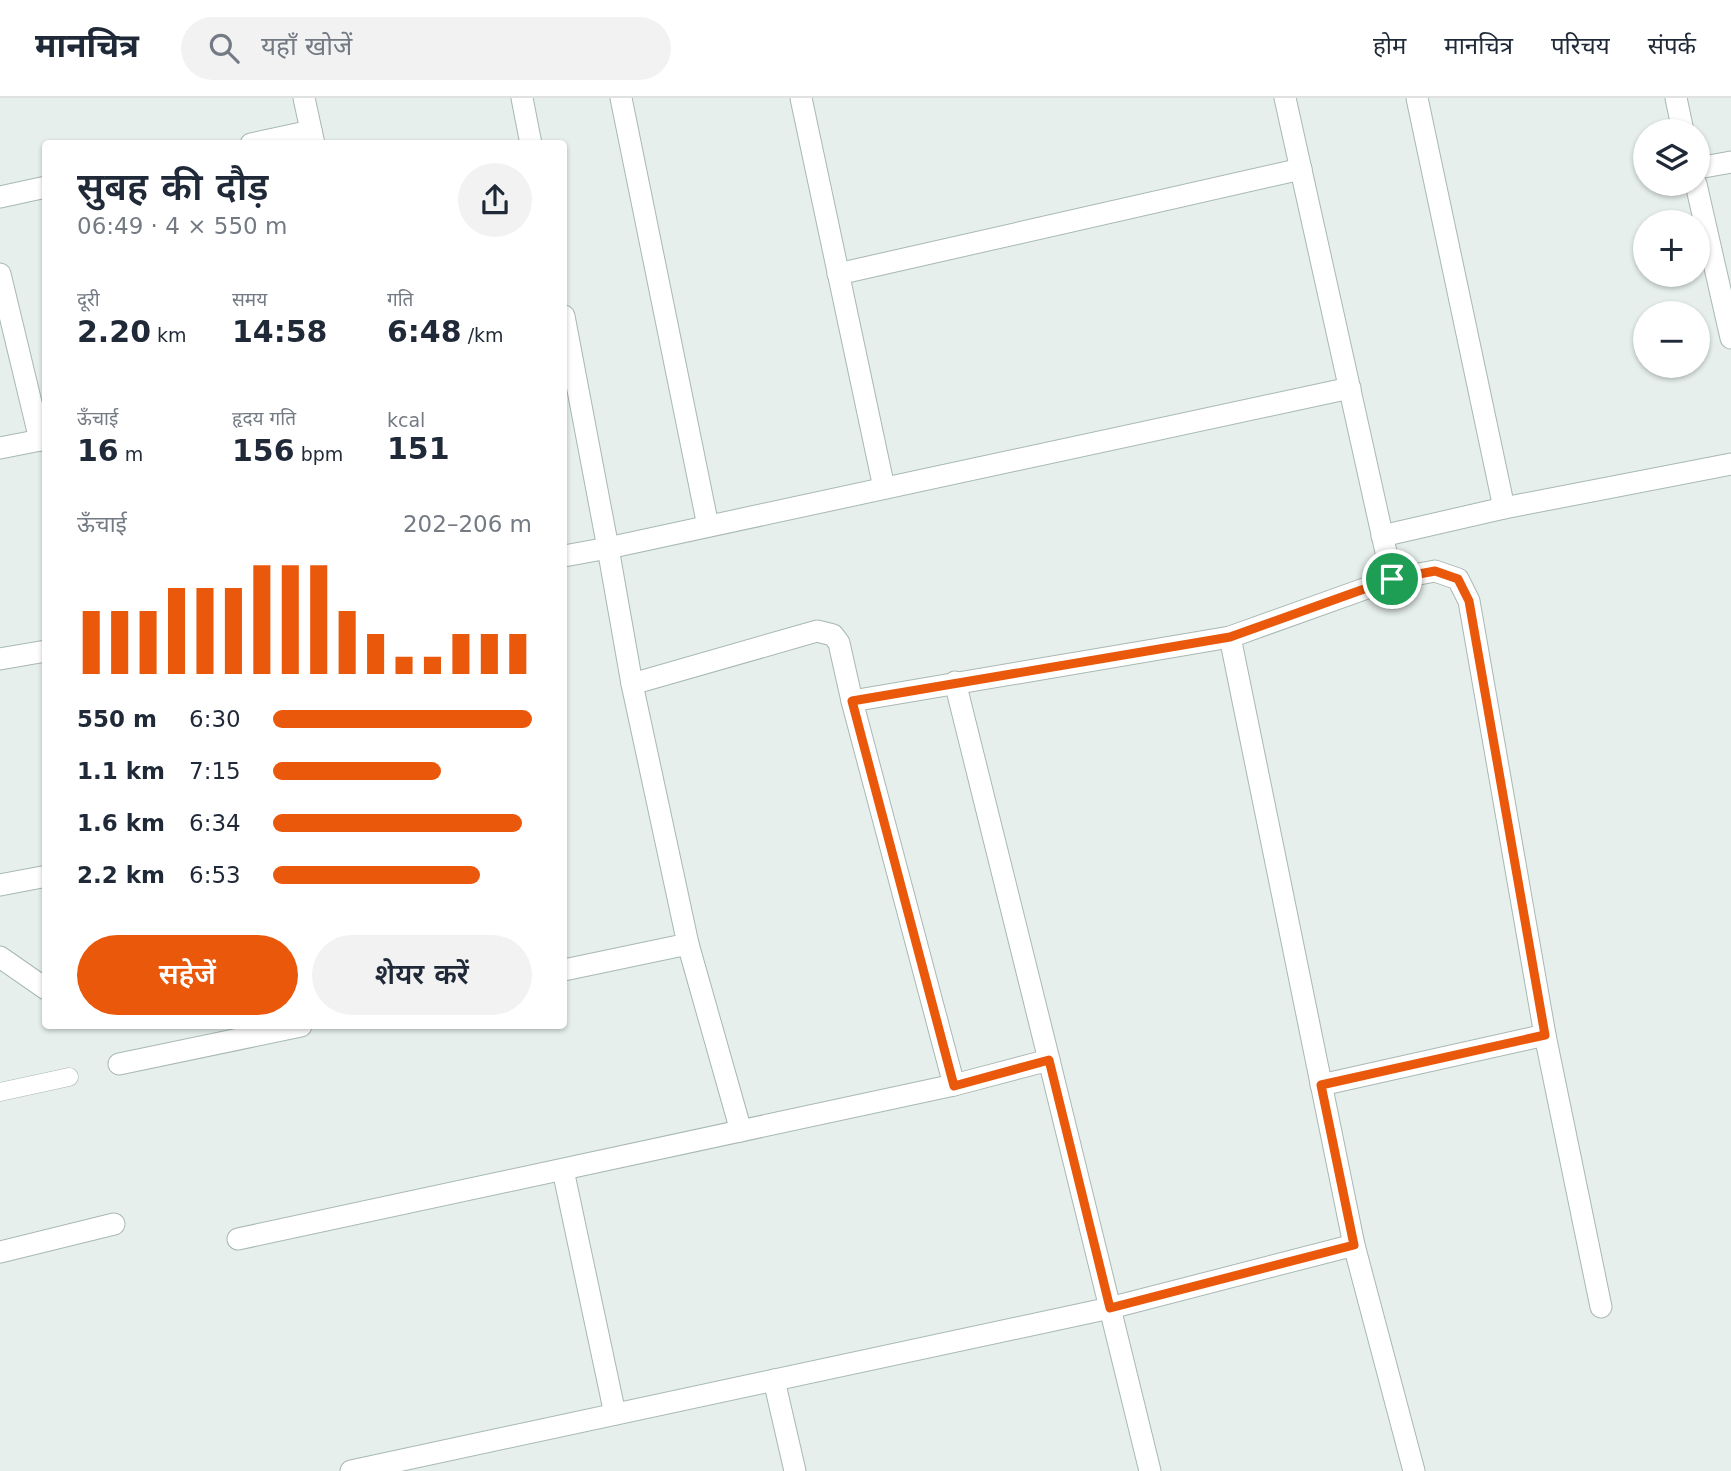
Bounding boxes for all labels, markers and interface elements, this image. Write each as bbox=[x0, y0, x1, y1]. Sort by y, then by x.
search box bbox=[181, 17, 671, 80]
text: मानचित्र bbox=[35, 26, 139, 65]
icon: search bbox=[205, 29, 243, 67]
text: यहाँ खोजें bbox=[261, 31, 352, 61]
text: होम bbox=[1373, 32, 1406, 60]
text: मानचित्र bbox=[1444, 32, 1513, 60]
text: परिचय bbox=[1551, 32, 1610, 60]
text: संपर्क bbox=[1648, 32, 1696, 60]
map controls bbox=[1633, 119, 1710, 378]
button: layers bbox=[1633, 119, 1710, 196]
button: share bbox=[458, 163, 532, 237]
text: सुबह की दौड़ bbox=[77, 165, 269, 209]
button: + bbox=[1633, 210, 1710, 287]
text: 06:49 · 4 × 550 m bbox=[77, 213, 287, 239]
text: दूरी bbox=[77, 288, 100, 310]
text: समय bbox=[232, 288, 267, 310]
text: गति bbox=[387, 288, 413, 310]
button: − bbox=[1633, 301, 1710, 378]
text: 2.20 bbox=[77, 314, 151, 349]
text: 14:58 bbox=[232, 314, 328, 349]
text: 6:48 bbox=[387, 314, 462, 349]
text: km bbox=[151, 324, 187, 346]
text: /km bbox=[462, 324, 504, 346]
text: ऊँचाई bbox=[77, 407, 118, 429]
text: हृदय गति bbox=[232, 407, 296, 429]
text: kcal bbox=[387, 409, 425, 431]
text: 151 bbox=[387, 431, 450, 466]
text: 16 bbox=[77, 433, 119, 468]
text: 156 bbox=[232, 433, 295, 468]
text: m bbox=[119, 443, 143, 465]
text: bpm bbox=[295, 443, 343, 465]
text: ऊँचाई bbox=[77, 511, 127, 537]
text: 202–206 m bbox=[403, 511, 532, 537]
pin bbox=[1362, 549, 1422, 609]
icon: arrive bbox=[1373, 560, 1411, 598]
text: 550 m bbox=[77, 706, 157, 732]
text: 6:30 bbox=[189, 706, 241, 732]
text: 1.1 km bbox=[77, 758, 165, 784]
text: 7:15 bbox=[189, 758, 241, 784]
text: 1.6 km bbox=[77, 810, 165, 836]
text: 6:34 bbox=[189, 810, 241, 836]
text: 2.2 km bbox=[77, 862, 165, 888]
text: 6:53 bbox=[189, 862, 241, 888]
button: सहेजें bbox=[77, 935, 298, 1015]
button: शेयर करें bbox=[312, 935, 532, 1015]

